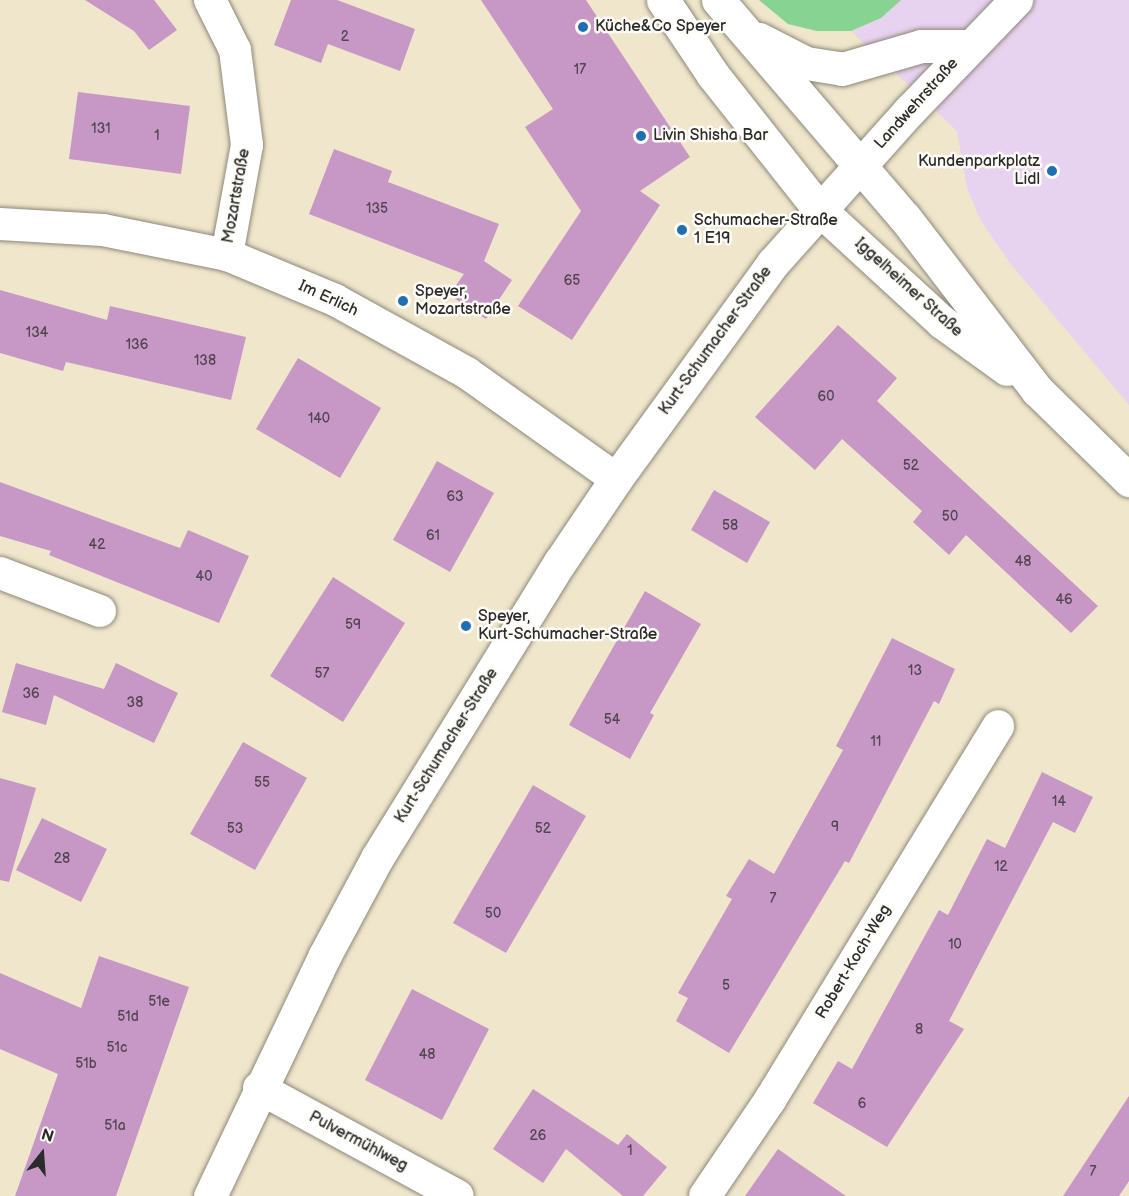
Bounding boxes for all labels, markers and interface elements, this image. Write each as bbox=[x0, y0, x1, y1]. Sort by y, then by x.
place label: Küche&Co Speyer bbox=[595, 17, 726, 37]
marker: Küche&Co Speyer bbox=[576, 20, 590, 34]
house number: 2 bbox=[341, 29, 349, 45]
street label: Landwehrstraße bbox=[871, 55, 963, 153]
house number: 17 bbox=[574, 62, 586, 78]
house number: 131 bbox=[91, 121, 111, 137]
place label: Livin Shisha Bar bbox=[653, 126, 768, 146]
house number: 1 bbox=[154, 128, 160, 144]
marker: Livin Shisha Bar bbox=[634, 129, 648, 143]
street label: Mozartstraße bbox=[219, 147, 255, 245]
place label: Kundenparkplatz Lidl bbox=[918, 152, 1040, 190]
marker: Kundenparkplatz Lidl bbox=[1045, 164, 1059, 178]
house number: 135 bbox=[366, 201, 388, 217]
place label: Schumacher-Straße 1 E19 bbox=[694, 211, 838, 249]
marker: Schumacher-Straße 1 E19 bbox=[675, 223, 689, 237]
street label: Iggelheimer Straße bbox=[850, 234, 966, 342]
street label: Kurt-Schumacher-Straße bbox=[656, 263, 776, 419]
house number: 65 bbox=[564, 273, 580, 289]
street label: Im Erlich bbox=[295, 277, 361, 321]
place label: Speyer, Mozartstraße bbox=[415, 282, 511, 320]
marker: Speyer, Mozartstraße bbox=[396, 294, 410, 308]
house number: 134 bbox=[26, 325, 48, 341]
house number: 136 bbox=[126, 337, 148, 353]
house number: 138 bbox=[194, 353, 216, 369]
house number: 60 bbox=[818, 389, 834, 405]
house number: 140 bbox=[308, 411, 330, 427]
house number: 52 bbox=[903, 458, 919, 474]
house number: 63 bbox=[446, 489, 464, 505]
house number: 50 bbox=[942, 509, 958, 525]
house number: 58 bbox=[722, 518, 738, 534]
house number: 61 bbox=[426, 528, 440, 544]
house number: 42 bbox=[89, 537, 105, 553]
house number: 48 bbox=[1015, 554, 1031, 570]
house number: 40 bbox=[196, 569, 212, 585]
house number: 46 bbox=[1055, 592, 1073, 608]
place label: Speyer, Kurt-Schumacher-Straße bbox=[478, 607, 657, 645]
house number: 59 bbox=[345, 617, 361, 633]
marker: Speyer, Kurt-Schumacher-Straße bbox=[459, 619, 473, 633]
house number: 13 bbox=[908, 663, 922, 679]
street label: Kurt-Schumacher-Straße bbox=[391, 665, 503, 827]
house number: 57 bbox=[315, 666, 329, 682]
house number: 36 bbox=[22, 686, 40, 702]
house number: 38 bbox=[127, 695, 143, 711]
house number: 54 bbox=[604, 712, 620, 728]
house number: 11 bbox=[871, 734, 881, 750]
house number: 55 bbox=[254, 775, 270, 791]
house number: 14 bbox=[1052, 794, 1066, 810]
house number: 9 bbox=[831, 819, 839, 835]
house number: 53 bbox=[227, 821, 243, 837]
house number: 52 bbox=[535, 821, 551, 837]
house number: 28 bbox=[54, 851, 70, 867]
house number: 12 bbox=[994, 859, 1008, 875]
house number: 7 bbox=[770, 891, 776, 907]
street label: Robert-Koch-Weg bbox=[812, 901, 896, 1023]
house number: 50 bbox=[485, 906, 501, 922]
house number: 10 bbox=[948, 937, 962, 953]
house number: 5 bbox=[722, 978, 730, 994]
house number: 51e bbox=[148, 994, 170, 1010]
house number: 51d bbox=[117, 1009, 139, 1025]
house number: 8 bbox=[915, 1022, 923, 1038]
house number: 51c bbox=[107, 1040, 127, 1056]
house number: 48 bbox=[419, 1047, 435, 1063]
house number: 51b bbox=[75, 1056, 97, 1072]
house number: 6 bbox=[858, 1096, 866, 1112]
street label: Pulvermühlweg bbox=[305, 1108, 411, 1176]
house number: 51a bbox=[104, 1118, 126, 1134]
north arrow bbox=[12, 1124, 72, 1184]
text: N bbox=[39, 1125, 56, 1147]
house number: 26 bbox=[530, 1128, 546, 1144]
house number: 1 bbox=[627, 1143, 633, 1159]
house number: 7 bbox=[1090, 1164, 1096, 1180]

